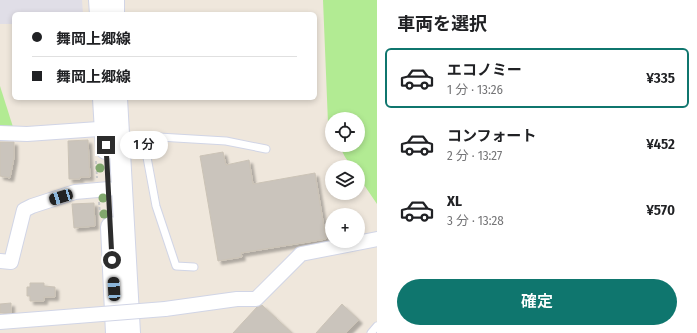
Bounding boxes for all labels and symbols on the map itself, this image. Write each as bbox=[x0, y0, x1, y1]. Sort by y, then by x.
callout: 1 分 bbox=[120, 131, 168, 159]
route end bbox=[97, 136, 115, 154]
car bbox=[48, 188, 74, 206]
route start bbox=[103, 251, 121, 269]
car bbox=[107, 277, 121, 301]

